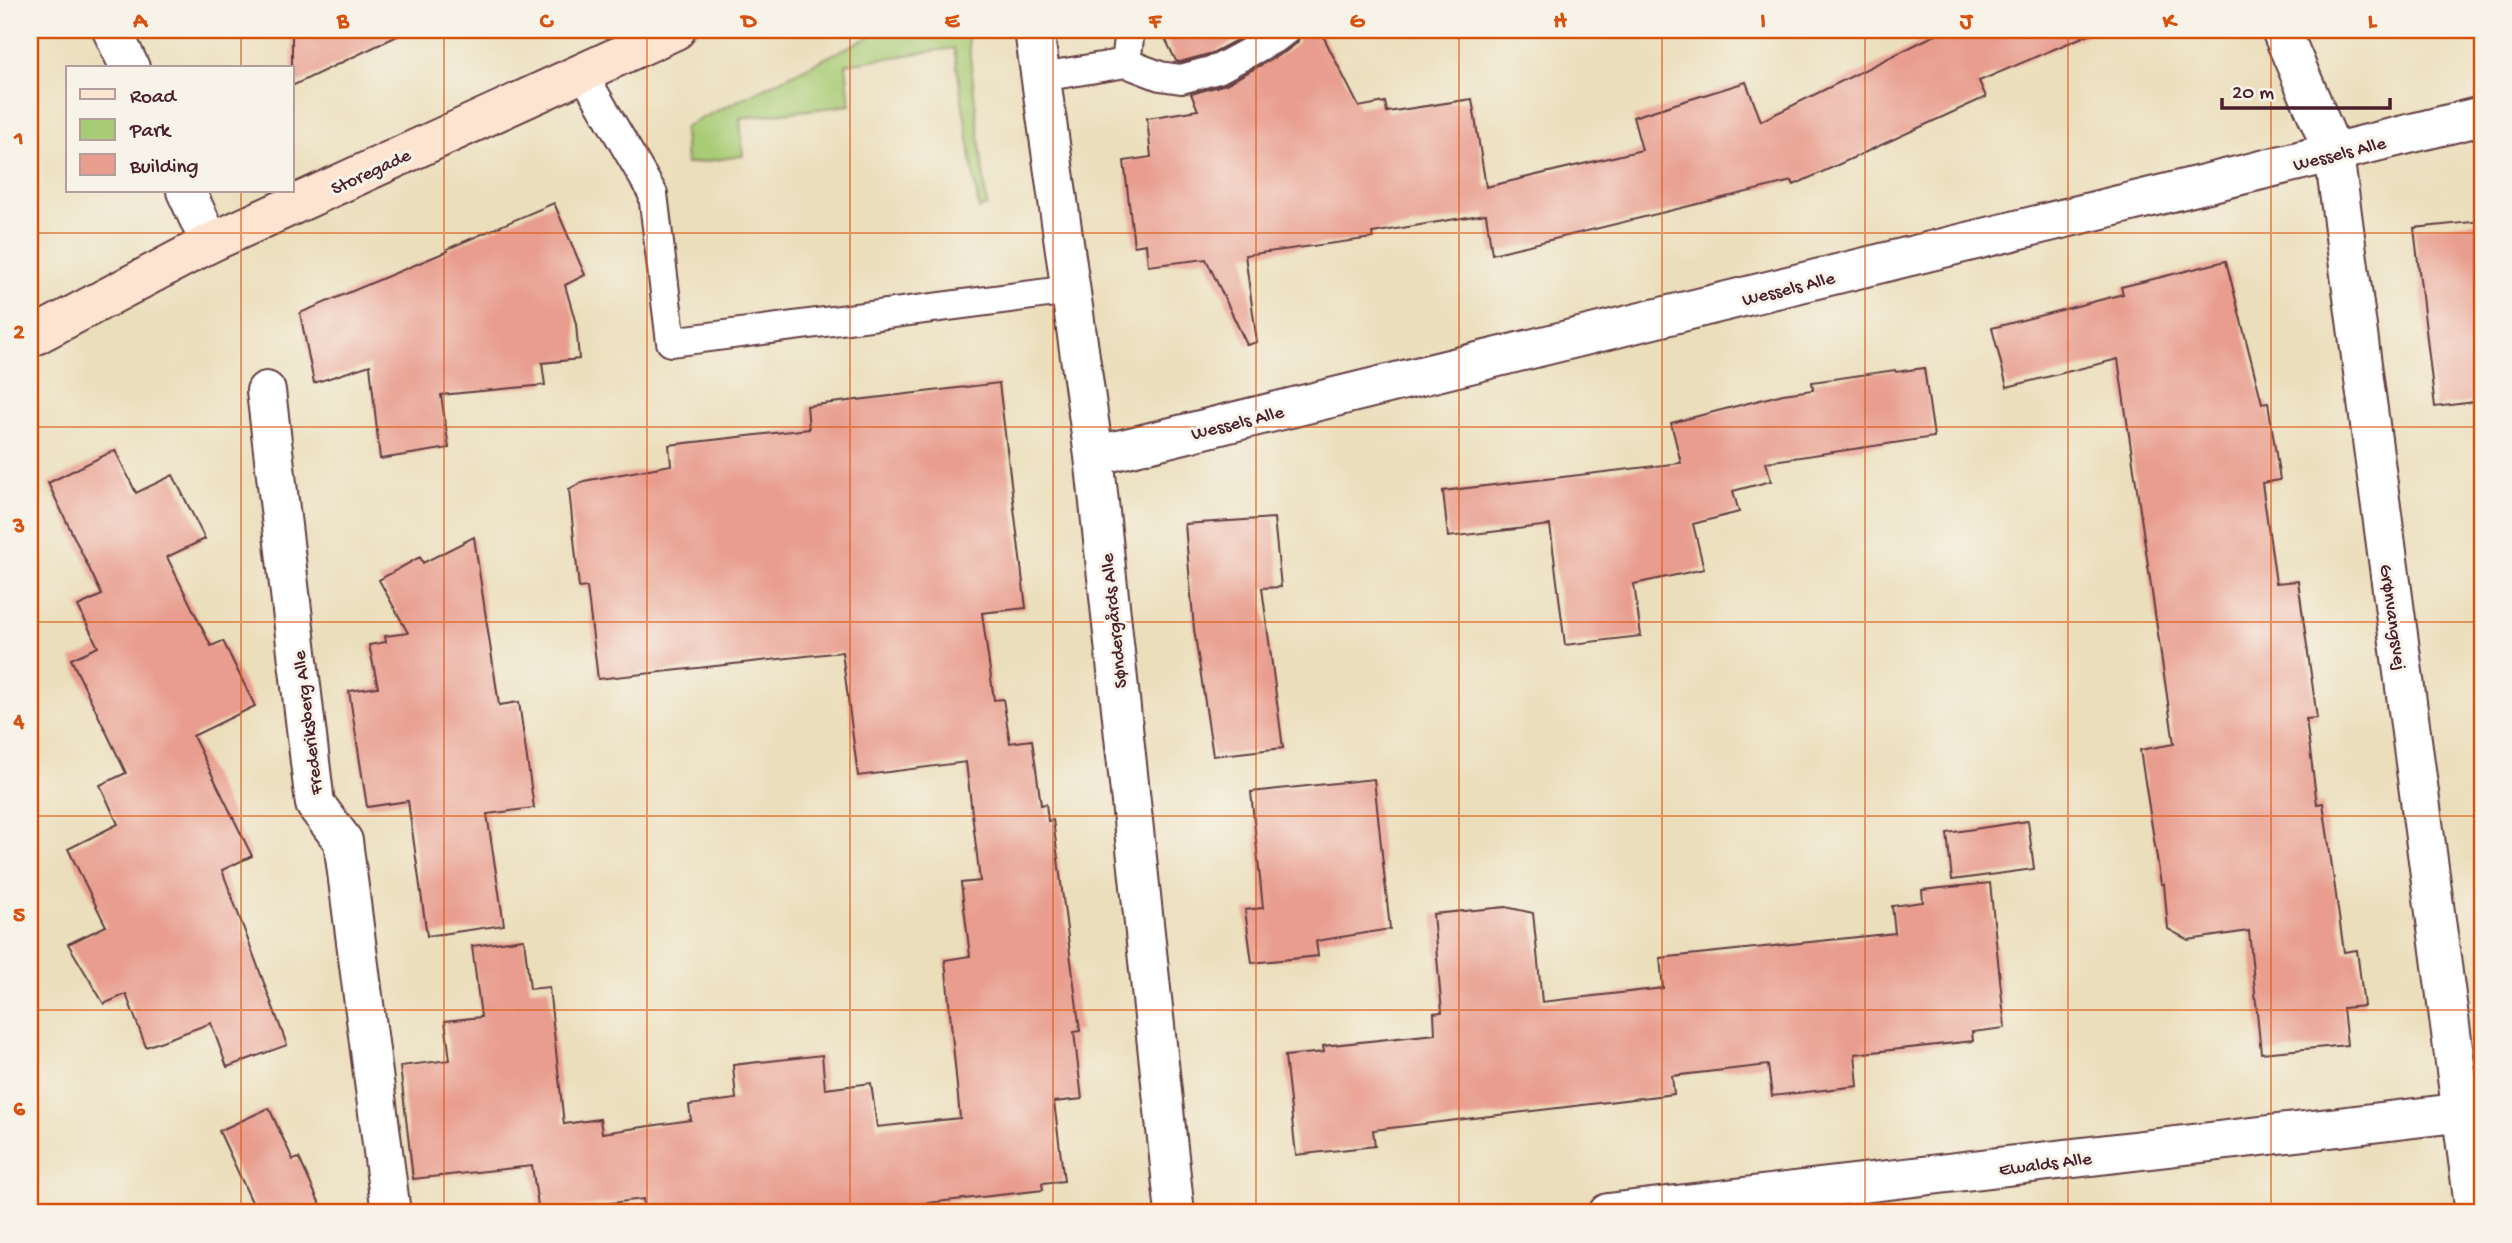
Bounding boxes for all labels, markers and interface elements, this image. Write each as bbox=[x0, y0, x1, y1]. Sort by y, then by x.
text: A bbox=[132, 9, 148, 36]
text: B bbox=[336, 9, 350, 36]
text: C bbox=[540, 9, 555, 36]
text: D bbox=[740, 9, 758, 36]
text: E bbox=[945, 9, 961, 36]
text: F bbox=[1148, 9, 1163, 36]
text: G bbox=[1350, 9, 1366, 36]
text: H bbox=[1553, 9, 1567, 36]
text: I bbox=[1760, 9, 1766, 36]
text: J bbox=[1959, 9, 1974, 36]
text: K bbox=[2162, 9, 2179, 36]
text: L bbox=[2368, 9, 2378, 36]
legend bbox=[66, 66, 294, 192]
scale bar bbox=[2222, 66, 2390, 110]
text: 20 m bbox=[2232, 82, 2274, 107]
text: Road bbox=[130, 86, 178, 111]
text: Park bbox=[129, 120, 173, 145]
text: 1 bbox=[13, 126, 24, 153]
street label: Wessels Alle bbox=[2291, 133, 2389, 178]
street label: Storegade bbox=[328, 145, 415, 202]
text: Building bbox=[129, 156, 199, 181]
street label: Wessels Alle bbox=[1740, 268, 1838, 313]
text: 2 bbox=[13, 320, 25, 347]
street label: Wessels Alle bbox=[1189, 402, 1287, 447]
text: 3 bbox=[12, 514, 25, 541]
street label: Søndergårds Alle bbox=[1097, 552, 1134, 689]
street label: Grønvangsvej bbox=[2373, 563, 2410, 672]
street label: Frederiksberg Alle bbox=[289, 649, 330, 797]
text: 4 bbox=[13, 709, 25, 736]
text: 5 bbox=[13, 903, 25, 930]
text: 6 bbox=[13, 1097, 26, 1124]
street label: Ewalds Alle bbox=[1998, 1148, 2093, 1183]

